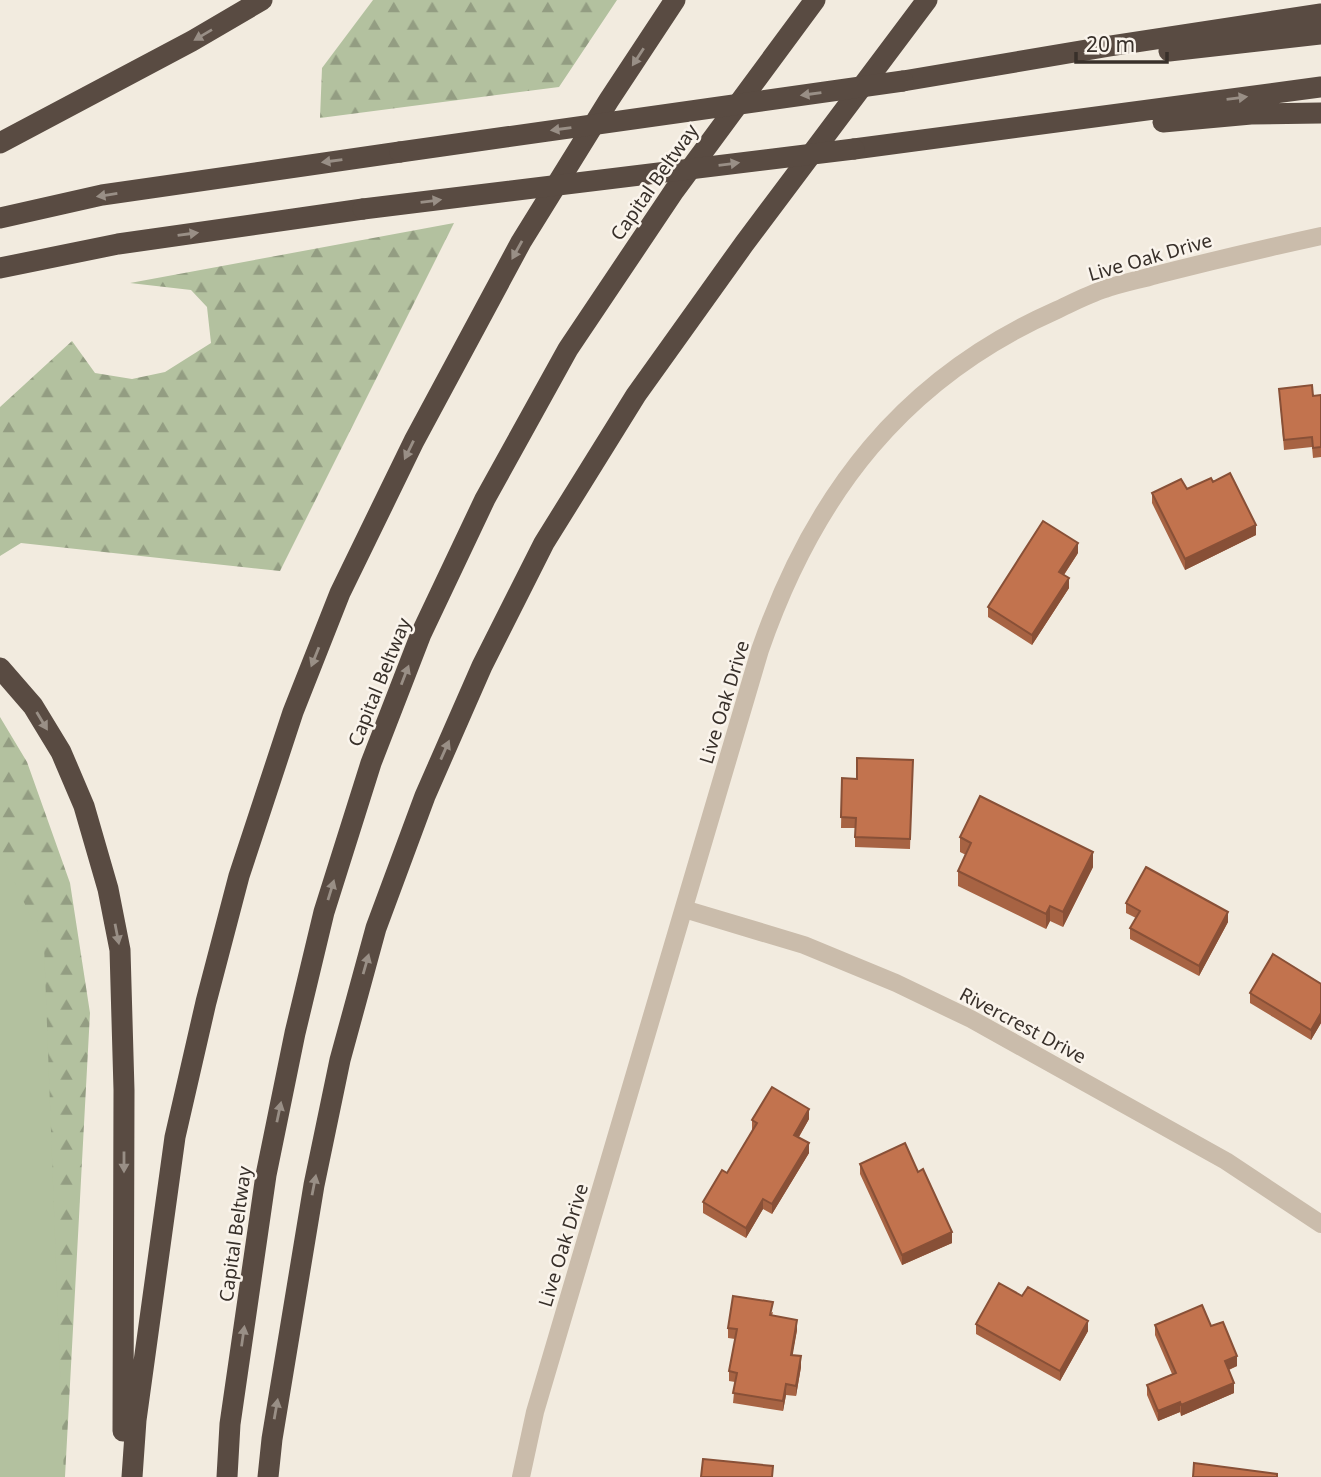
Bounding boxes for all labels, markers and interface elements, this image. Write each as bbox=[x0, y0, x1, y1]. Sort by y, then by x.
scale bar bbox=[1076, 21, 1167, 65]
one-way arrow bbox=[193, 29, 213, 41]
text: 20 m bbox=[1086, 30, 1135, 58]
one-way arrow bbox=[631, 47, 644, 67]
one-way arrow bbox=[800, 89, 822, 100]
one-way arrow bbox=[1226, 93, 1248, 104]
street label: Capital Beltway bbox=[604, 118, 704, 245]
one-way arrow bbox=[550, 124, 572, 135]
one-way arrow bbox=[321, 156, 343, 167]
one-way arrow bbox=[719, 159, 741, 170]
one-way arrow bbox=[96, 190, 118, 201]
one-way arrow bbox=[420, 195, 442, 206]
street label: Live Oak Drive bbox=[1085, 227, 1215, 287]
one-way arrow bbox=[177, 229, 199, 240]
one-way arrow bbox=[511, 240, 523, 260]
one-way arrow bbox=[403, 440, 415, 460]
street label: Capital Beltway bbox=[341, 613, 417, 750]
street label: Live Oak Drive bbox=[693, 637, 755, 767]
one-way arrow bbox=[309, 647, 320, 668]
one-way arrow bbox=[400, 665, 411, 686]
one-way arrow bbox=[36, 712, 48, 731]
one-way arrow bbox=[440, 740, 451, 761]
one-way arrow bbox=[326, 880, 337, 901]
one-way arrow bbox=[112, 923, 123, 945]
one-way arrow bbox=[362, 953, 372, 974]
street label: Rivercrest Drive bbox=[955, 981, 1091, 1069]
one-way arrow bbox=[273, 1101, 284, 1123]
one-way arrow bbox=[118, 1151, 130, 1173]
street label: Capital Beltway bbox=[213, 1164, 257, 1304]
one-way arrow bbox=[309, 1174, 320, 1196]
street label: Live Oak Drive bbox=[532, 1180, 594, 1310]
one-way arrow bbox=[237, 1325, 248, 1347]
one-way arrow bbox=[271, 1398, 282, 1420]

